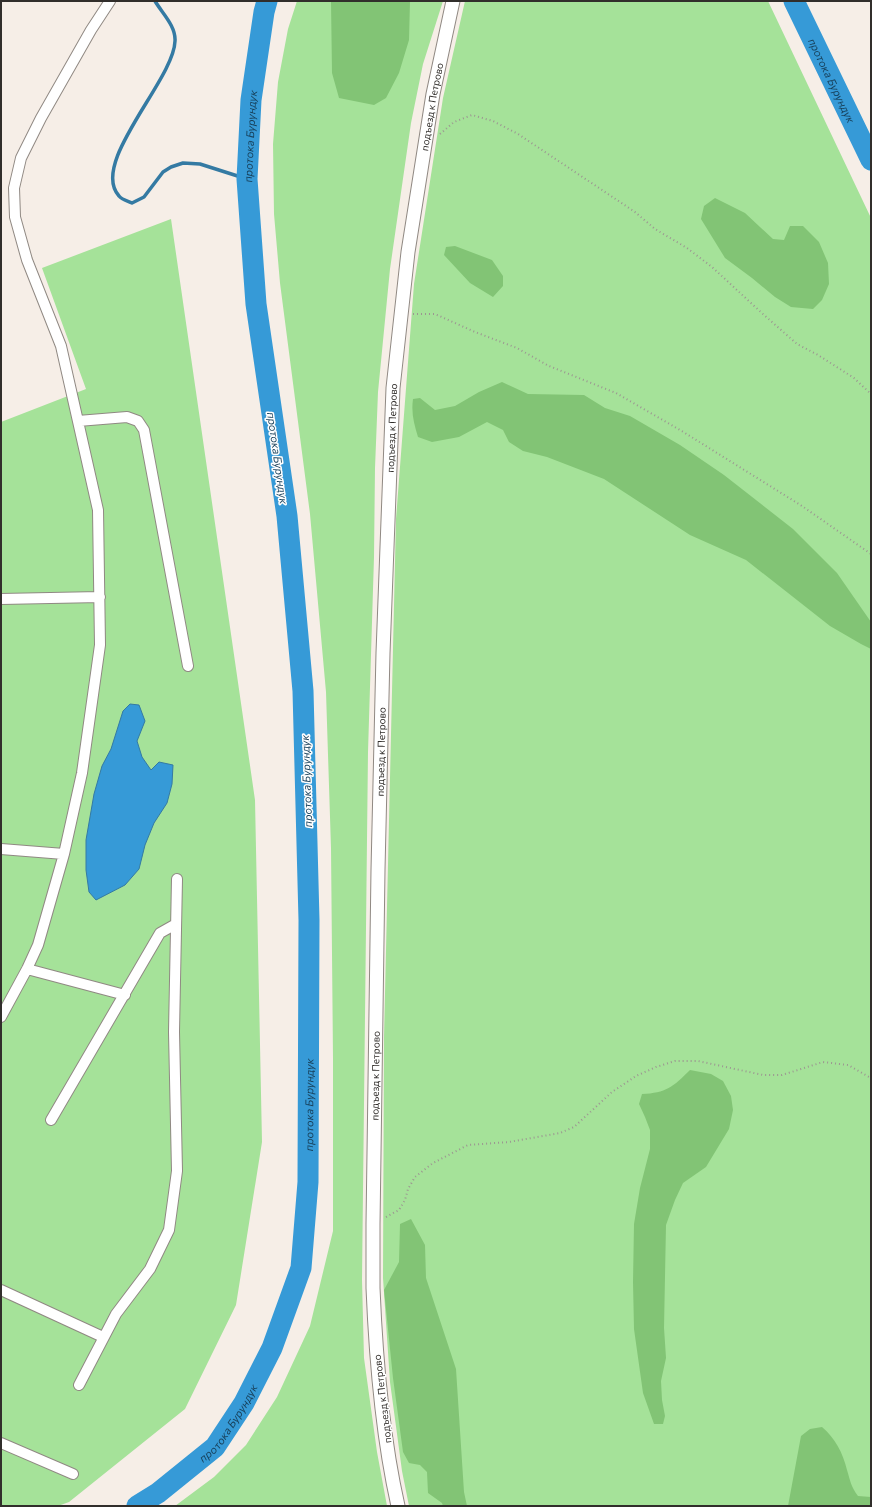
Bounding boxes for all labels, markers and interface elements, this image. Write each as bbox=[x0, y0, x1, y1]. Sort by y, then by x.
water label: протока Бурундук bbox=[806, 36, 859, 126]
street label: подъезд к Петрово bbox=[418, 61, 446, 152]
water label: протока Бурундук bbox=[240, 88, 259, 183]
street label: подъезд к Петрово bbox=[384, 383, 399, 473]
water label: протока Бурундук bbox=[265, 411, 291, 506]
street label: подъезд к Петрово bbox=[374, 707, 388, 797]
water label: протока Бурундук bbox=[298, 733, 314, 828]
street label: подъезд к Петрово bbox=[368, 1031, 382, 1121]
water label: протока Бурундук bbox=[302, 1057, 315, 1151]
street label: подъезд к Петрово bbox=[371, 1354, 393, 1444]
water label: протока Бурундук bbox=[196, 1381, 260, 1464]

